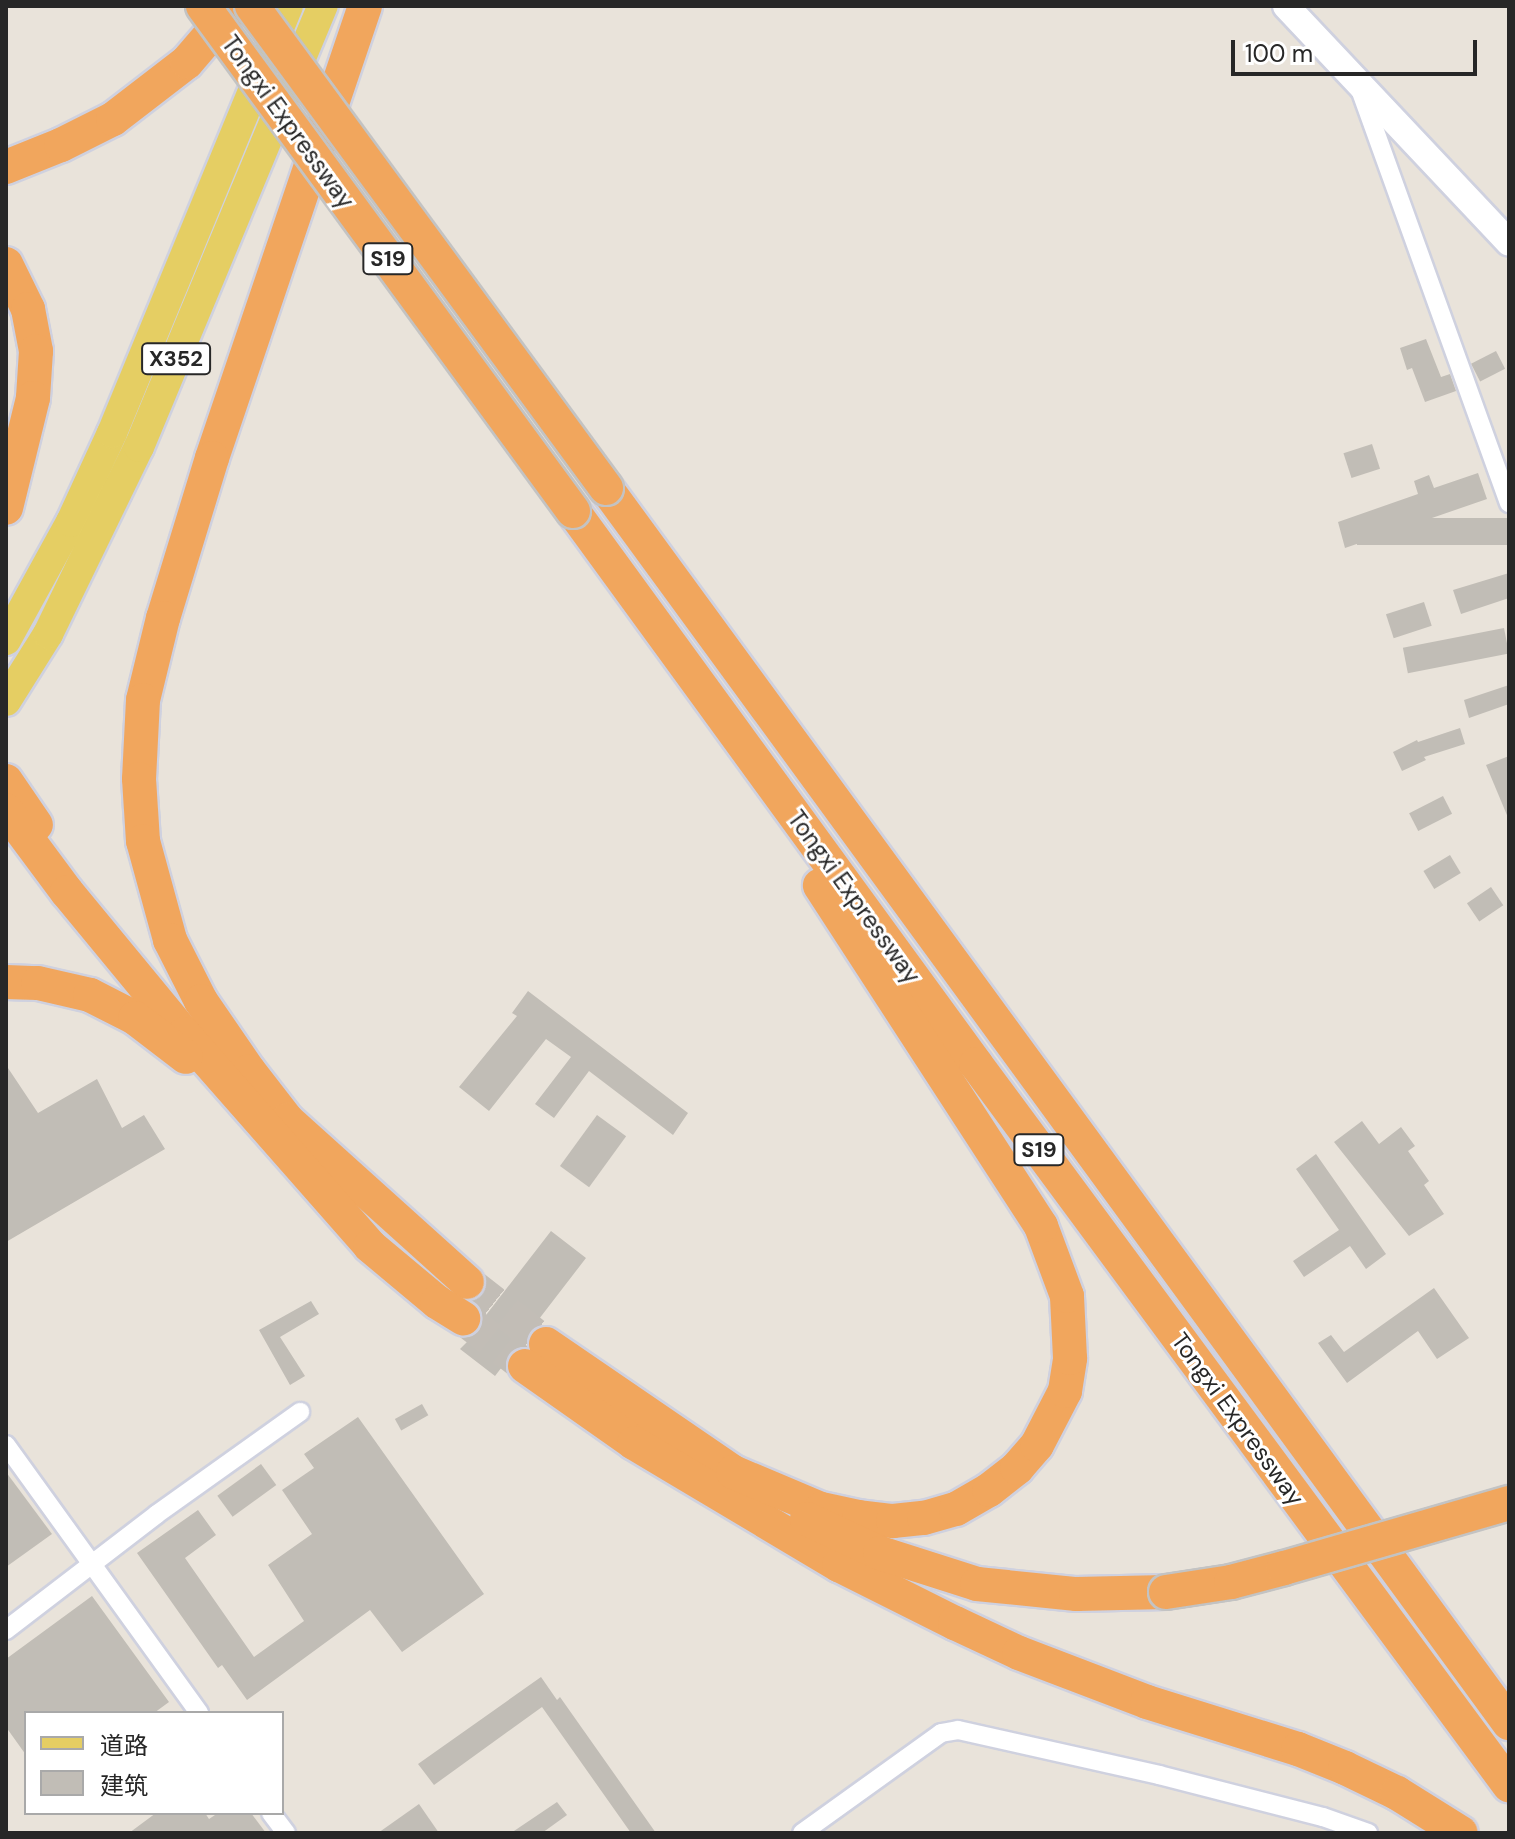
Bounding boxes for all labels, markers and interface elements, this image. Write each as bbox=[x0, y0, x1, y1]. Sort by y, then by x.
scale bar bbox=[1235, 24, 1481, 74]
street label: Tongxi Expressway bbox=[216, 30, 360, 214]
text: 100 m bbox=[1245, 38, 1313, 69]
road number: S19 bbox=[362, 241, 414, 277]
road number: X352 bbox=[140, 341, 212, 377]
street label: Tongxi Expressway bbox=[782, 805, 926, 989]
road number: S19 bbox=[1013, 1132, 1065, 1168]
street label: Tongxi Expressway bbox=[1166, 1327, 1310, 1511]
legend bbox=[24, 1711, 284, 1815]
text: 道路 bbox=[100, 1730, 148, 1761]
text: 建筑 bbox=[100, 1770, 148, 1801]

